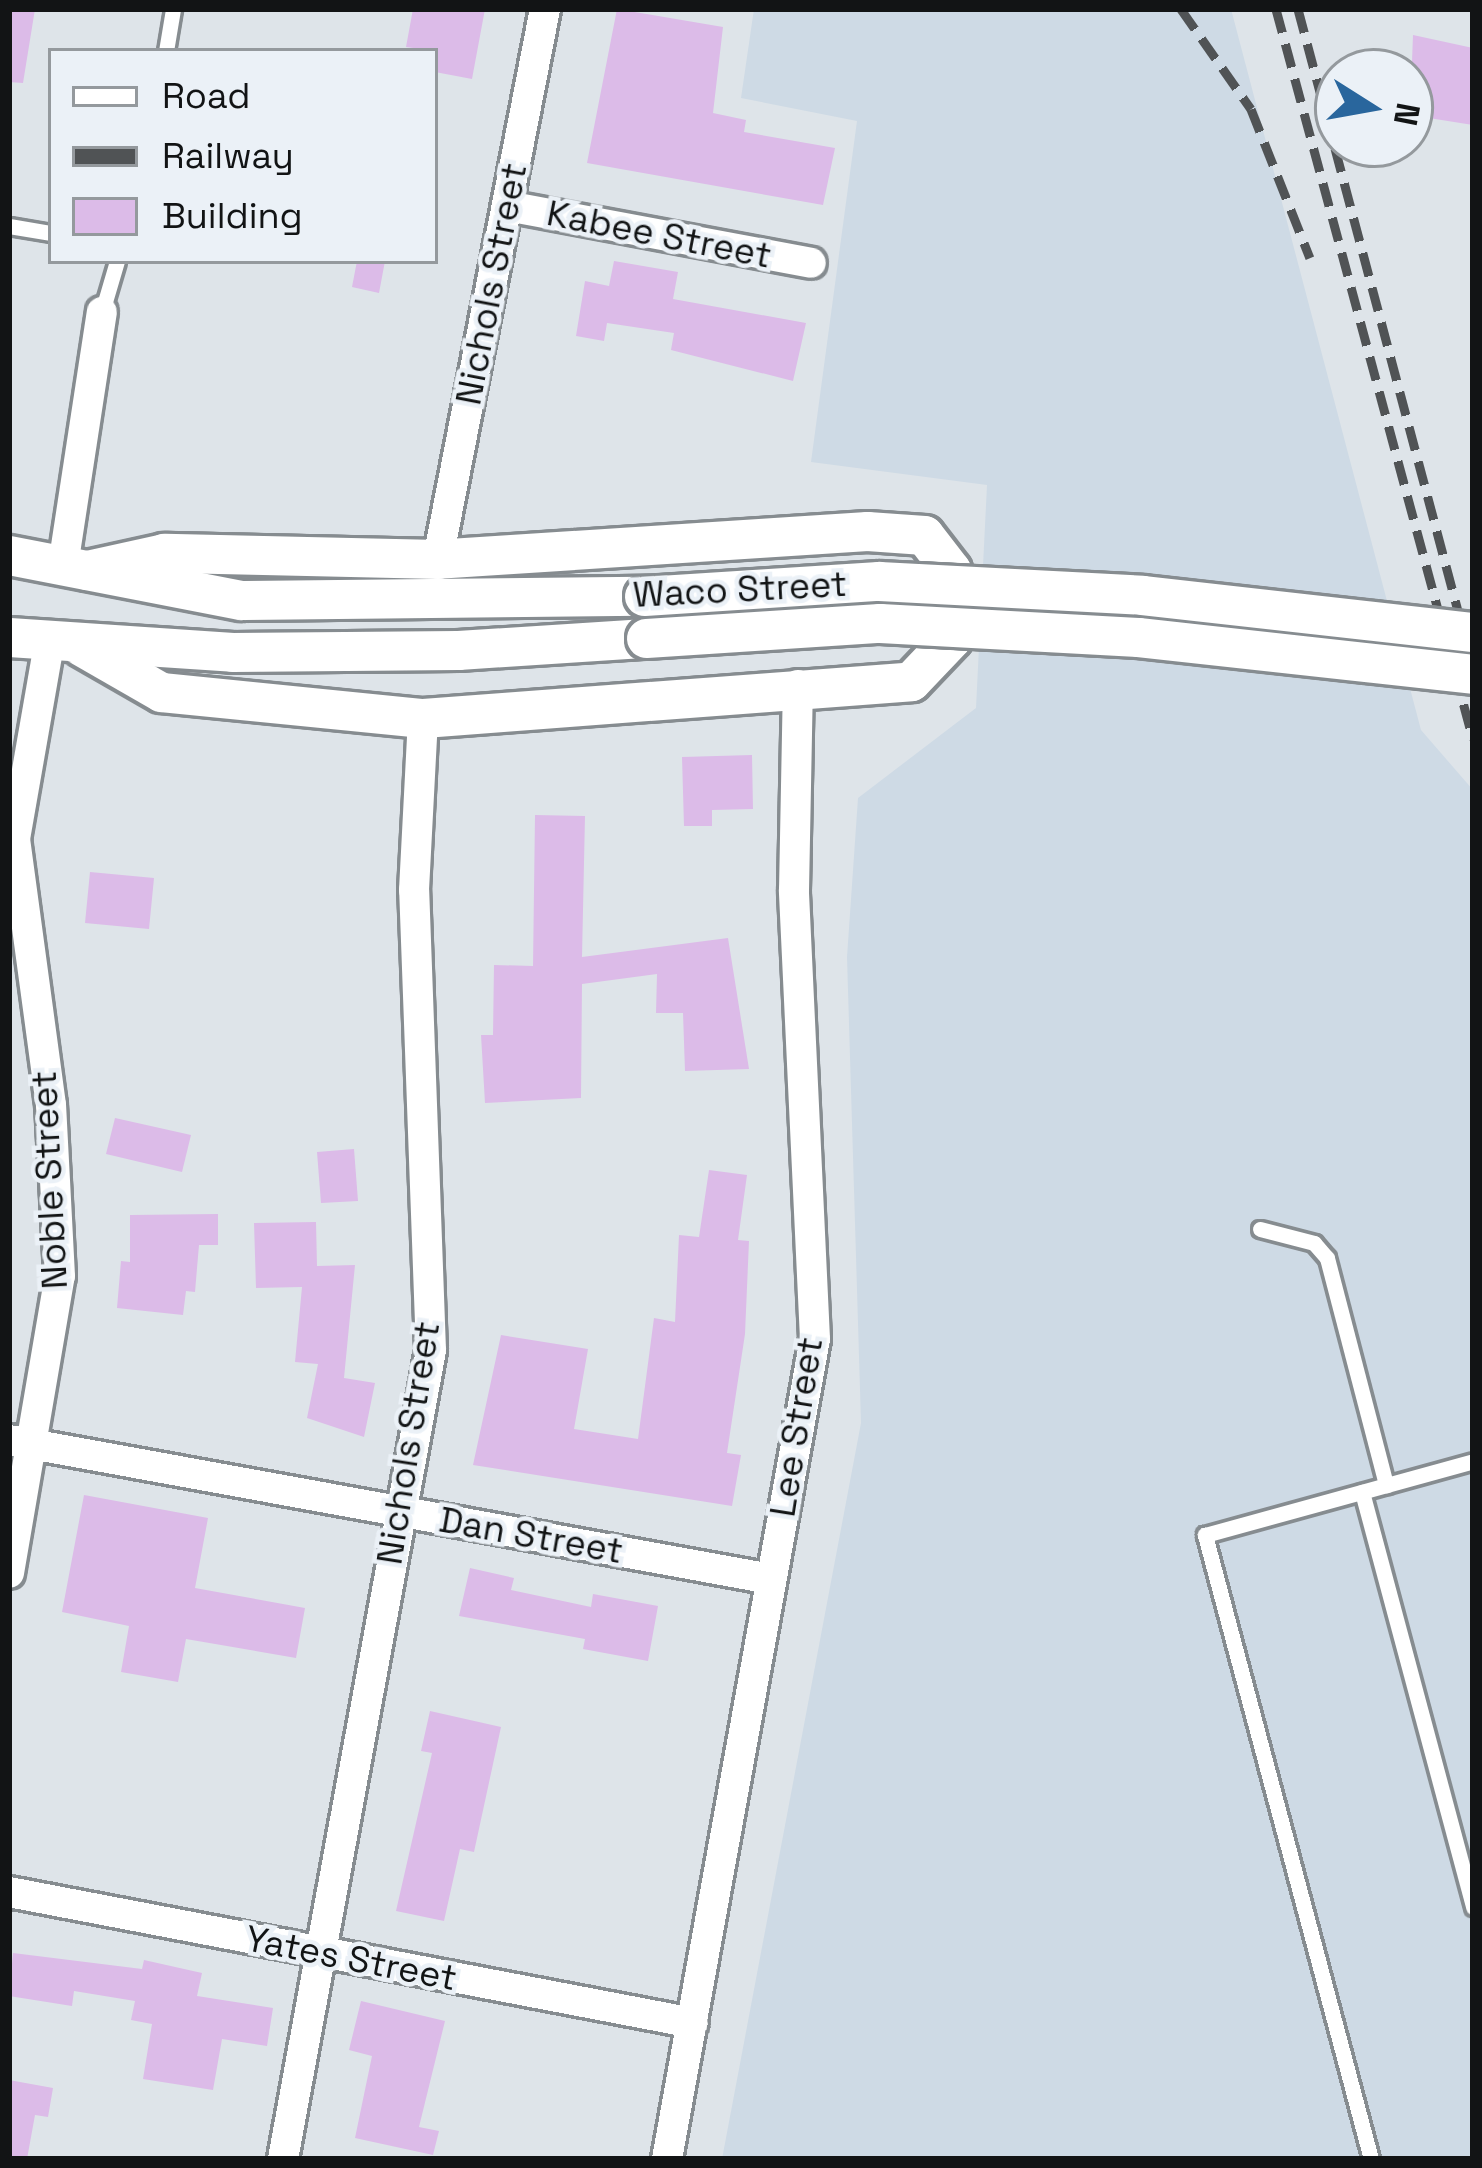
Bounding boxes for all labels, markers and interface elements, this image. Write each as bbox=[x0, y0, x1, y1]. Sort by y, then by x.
legend bbox=[48, 48, 438, 264]
north arrow bbox=[1314, 48, 1434, 168]
text: Road bbox=[162, 73, 250, 119]
text: N bbox=[1384, 99, 1429, 129]
text: Railway bbox=[162, 133, 294, 179]
street label: Nichols Street bbox=[447, 159, 537, 409]
street label: Kabee Street bbox=[543, 192, 775, 278]
text: Building bbox=[162, 193, 303, 239]
street label: Waco Street bbox=[632, 563, 848, 617]
street label: Noble Street bbox=[23, 1070, 77, 1290]
street label: Nichols Street bbox=[368, 1318, 450, 1568]
street label: Lee Street bbox=[761, 1334, 833, 1520]
street label: Dan Street bbox=[436, 1499, 626, 1573]
street label: Yates Street bbox=[242, 1917, 460, 2001]

